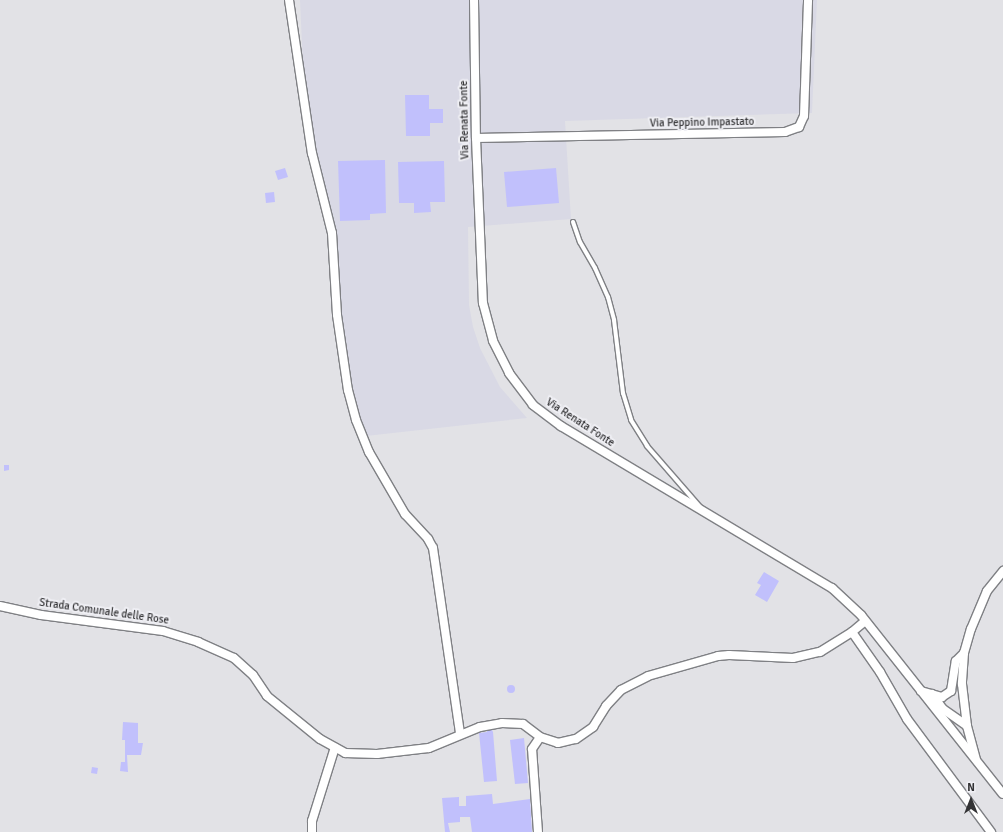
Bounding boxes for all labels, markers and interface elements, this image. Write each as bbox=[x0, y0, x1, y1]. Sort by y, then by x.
street label: Via Renata Fonte bbox=[458, 80, 472, 160]
street label: Via Peppino Impastato bbox=[650, 115, 754, 131]
street label: Via Renata Fonte bbox=[543, 396, 617, 450]
street label: Strada Comunale delle Rose bbox=[38, 596, 170, 628]
north arrow bbox=[951, 780, 991, 820]
text: N bbox=[967, 781, 975, 794]

